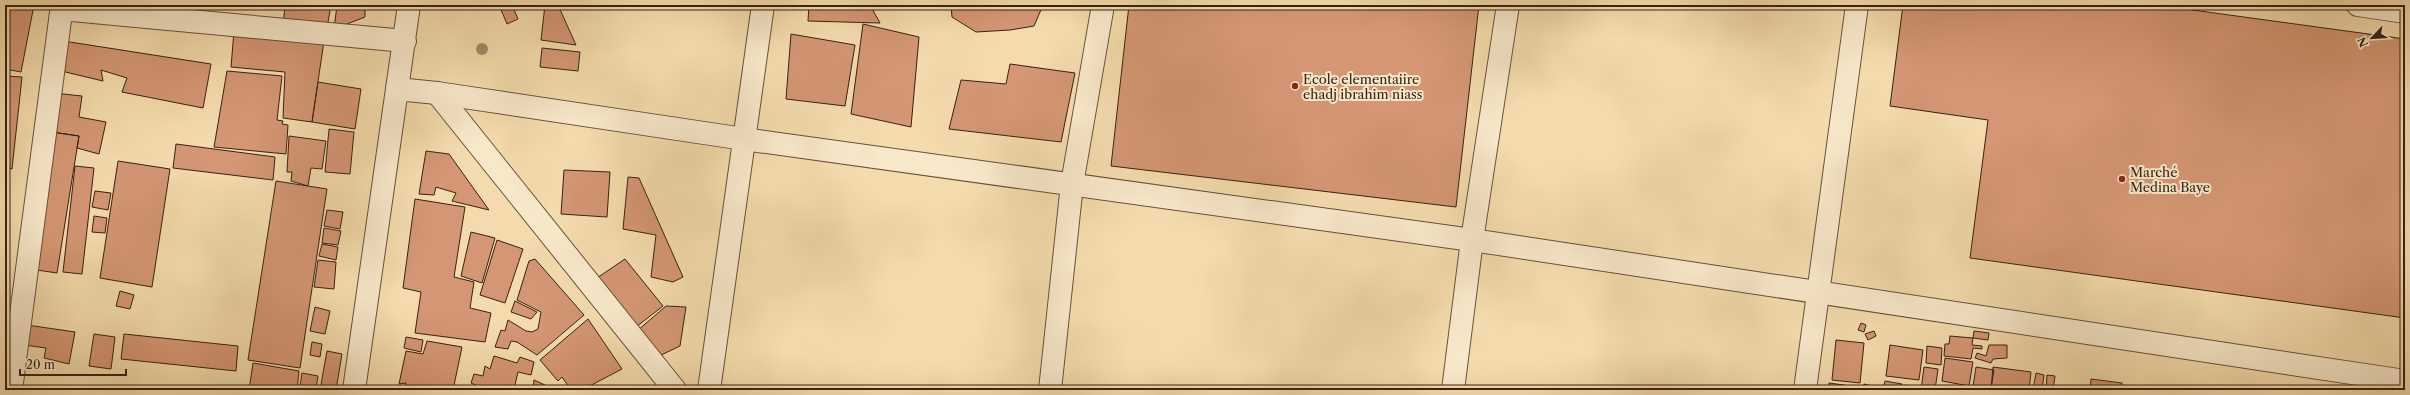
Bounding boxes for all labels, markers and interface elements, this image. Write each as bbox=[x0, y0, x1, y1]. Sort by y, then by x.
north arrow bbox=[2352, 18, 2392, 58]
text: N bbox=[2354, 35, 2371, 50]
place label: Ecole elementaiire ehadj ibrahim niass bbox=[1303, 71, 1423, 102]
marker: Ecole elementaiire ehadj ibrahim niass bbox=[1290, 81, 1300, 91]
place label: Marché Medina Baye bbox=[2130, 164, 2210, 195]
marker: Marché Medina Baye bbox=[2117, 174, 2127, 184]
scale bar bbox=[20, 351, 126, 377]
text: 20 m bbox=[26, 357, 55, 372]

